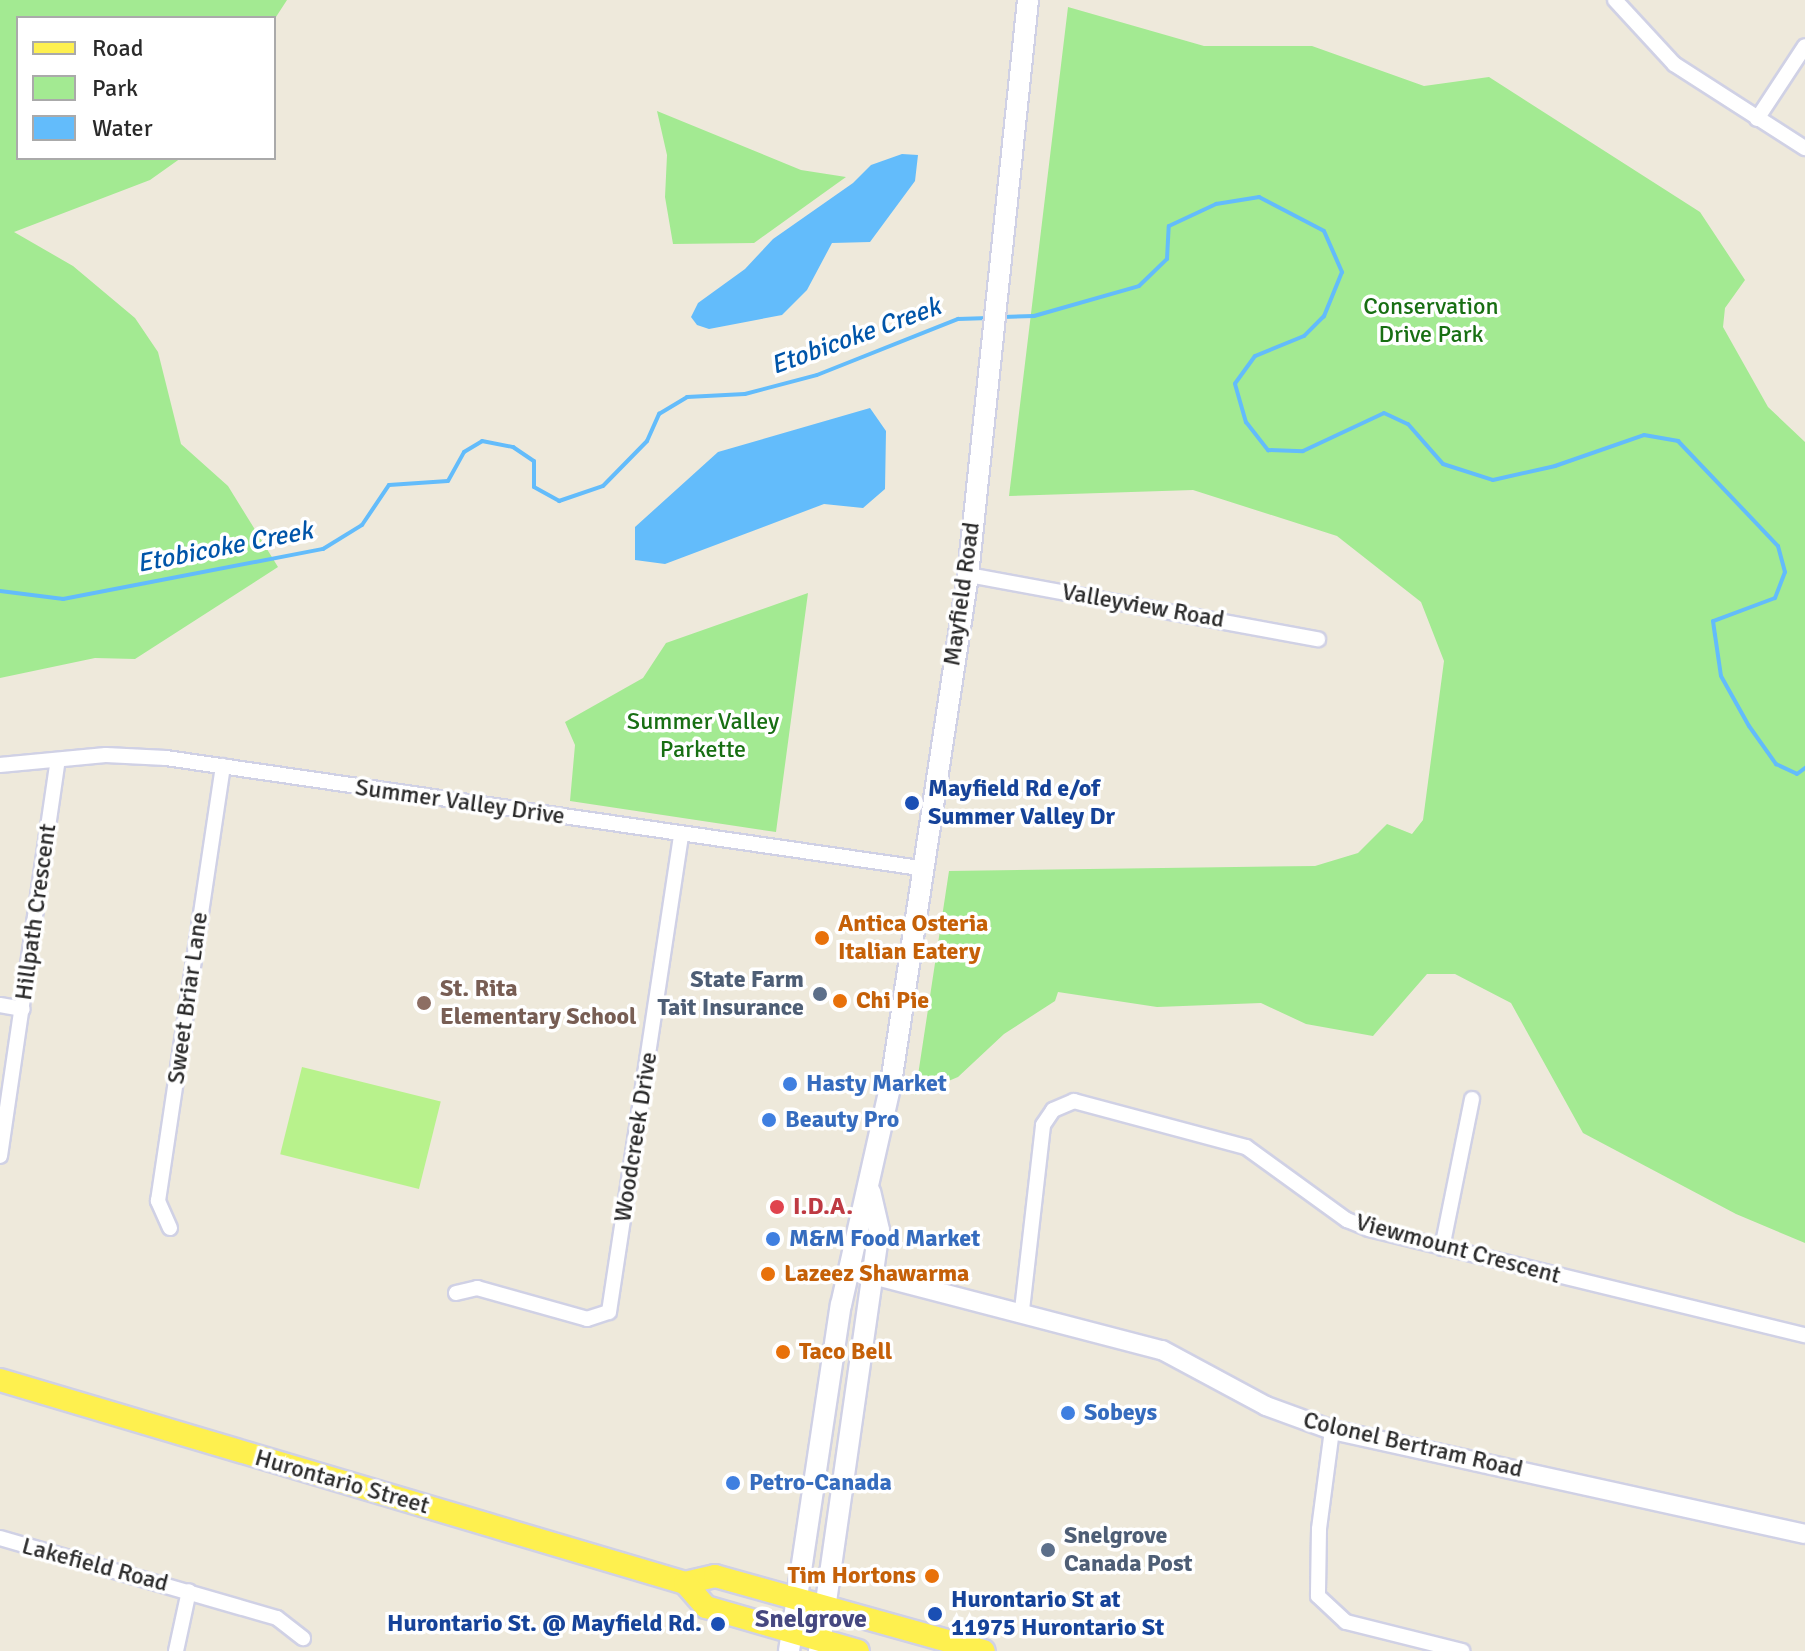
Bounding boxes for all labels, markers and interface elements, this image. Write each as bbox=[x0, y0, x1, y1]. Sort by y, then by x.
legend bbox=[16, 16, 276, 160]
text: Road bbox=[92, 33, 143, 63]
text: Park bbox=[92, 73, 138, 103]
text: Water bbox=[92, 113, 152, 143]
water label: Etobicoke Creek bbox=[767, 292, 945, 382]
park label: Conservation Drive Park bbox=[1363, 293, 1499, 349]
water label: Etobicoke Creek bbox=[134, 516, 316, 580]
street label: Mayfield Road bbox=[938, 520, 986, 668]
street label: Valleyview Road bbox=[1060, 578, 1226, 634]
park label: Summer Valley Parkette bbox=[627, 708, 779, 764]
street label: Summer Valley Drive bbox=[353, 773, 567, 831]
place label: Mayfield Rd e/of Summer Valley Dr bbox=[928, 775, 1115, 831]
marker: Mayfield Rd e/of Summer Valley Dr bbox=[903, 794, 921, 812]
street label: Hillpath Crescent bbox=[9, 822, 63, 1002]
street label: Sweet Briar Lane bbox=[162, 910, 214, 1086]
place label: Antica Osteria Italian Eatery bbox=[838, 910, 988, 966]
marker: Antica Osteria Italian Eatery bbox=[813, 929, 831, 947]
place label: State Farm Tait Insurance bbox=[657, 966, 804, 1022]
place label: St. Rita Elementary School bbox=[440, 975, 637, 1031]
marker: State Farm Tait Insurance bbox=[811, 985, 829, 1003]
place label: Chi Pie bbox=[856, 987, 929, 1015]
marker: Chi Pie bbox=[831, 992, 849, 1010]
marker: St. Rita Elementary School bbox=[415, 994, 433, 1012]
street label: Woodcreek Drive bbox=[608, 1050, 664, 1224]
place label: Hasty Market bbox=[806, 1070, 947, 1098]
marker: Hasty Market bbox=[781, 1075, 799, 1093]
place label: Beauty Pro bbox=[785, 1106, 899, 1134]
marker: Beauty Pro bbox=[760, 1111, 778, 1129]
place label: I.D.A. bbox=[793, 1193, 853, 1221]
marker: I.D.A. bbox=[768, 1198, 786, 1216]
street label: Viewmount Crescent bbox=[1352, 1208, 1564, 1290]
place label: M&M Food Market bbox=[789, 1225, 980, 1253]
marker: M&M Food Market bbox=[764, 1230, 782, 1248]
place label: Lazeez Shawarma bbox=[784, 1260, 969, 1288]
marker: Lazeez Shawarma bbox=[759, 1265, 777, 1283]
place label: Taco Bell bbox=[799, 1338, 892, 1366]
marker: Taco Bell bbox=[774, 1343, 792, 1361]
place label: Sobeys bbox=[1084, 1399, 1157, 1427]
marker: Sobeys bbox=[1059, 1404, 1077, 1422]
street label: Colonel Bertram Road bbox=[1300, 1406, 1526, 1484]
street label: Hurontario Street bbox=[252, 1443, 432, 1521]
place label: Petro-Canada bbox=[749, 1469, 892, 1497]
marker: Petro-Canada bbox=[724, 1474, 742, 1492]
place label: Snelgrove Canada Post bbox=[1064, 1522, 1193, 1578]
street label: Lakefield Road bbox=[19, 1532, 171, 1598]
marker: Snelgrove Canada Post bbox=[1039, 1541, 1057, 1559]
place label: Tim Hortons bbox=[787, 1562, 916, 1590]
marker: Tim Hortons bbox=[923, 1567, 941, 1585]
place label: Hurontario St at 11975 Hurontario St bbox=[951, 1586, 1164, 1642]
district label: Snelgrove bbox=[755, 1604, 867, 1636]
marker: Hurontario St at 11975 Hurontario St bbox=[926, 1605, 944, 1623]
place label: Hurontario St. @ Mayfield Rd. bbox=[387, 1610, 702, 1638]
marker: Hurontario St. @ Mayfield Rd. bbox=[709, 1615, 727, 1633]

